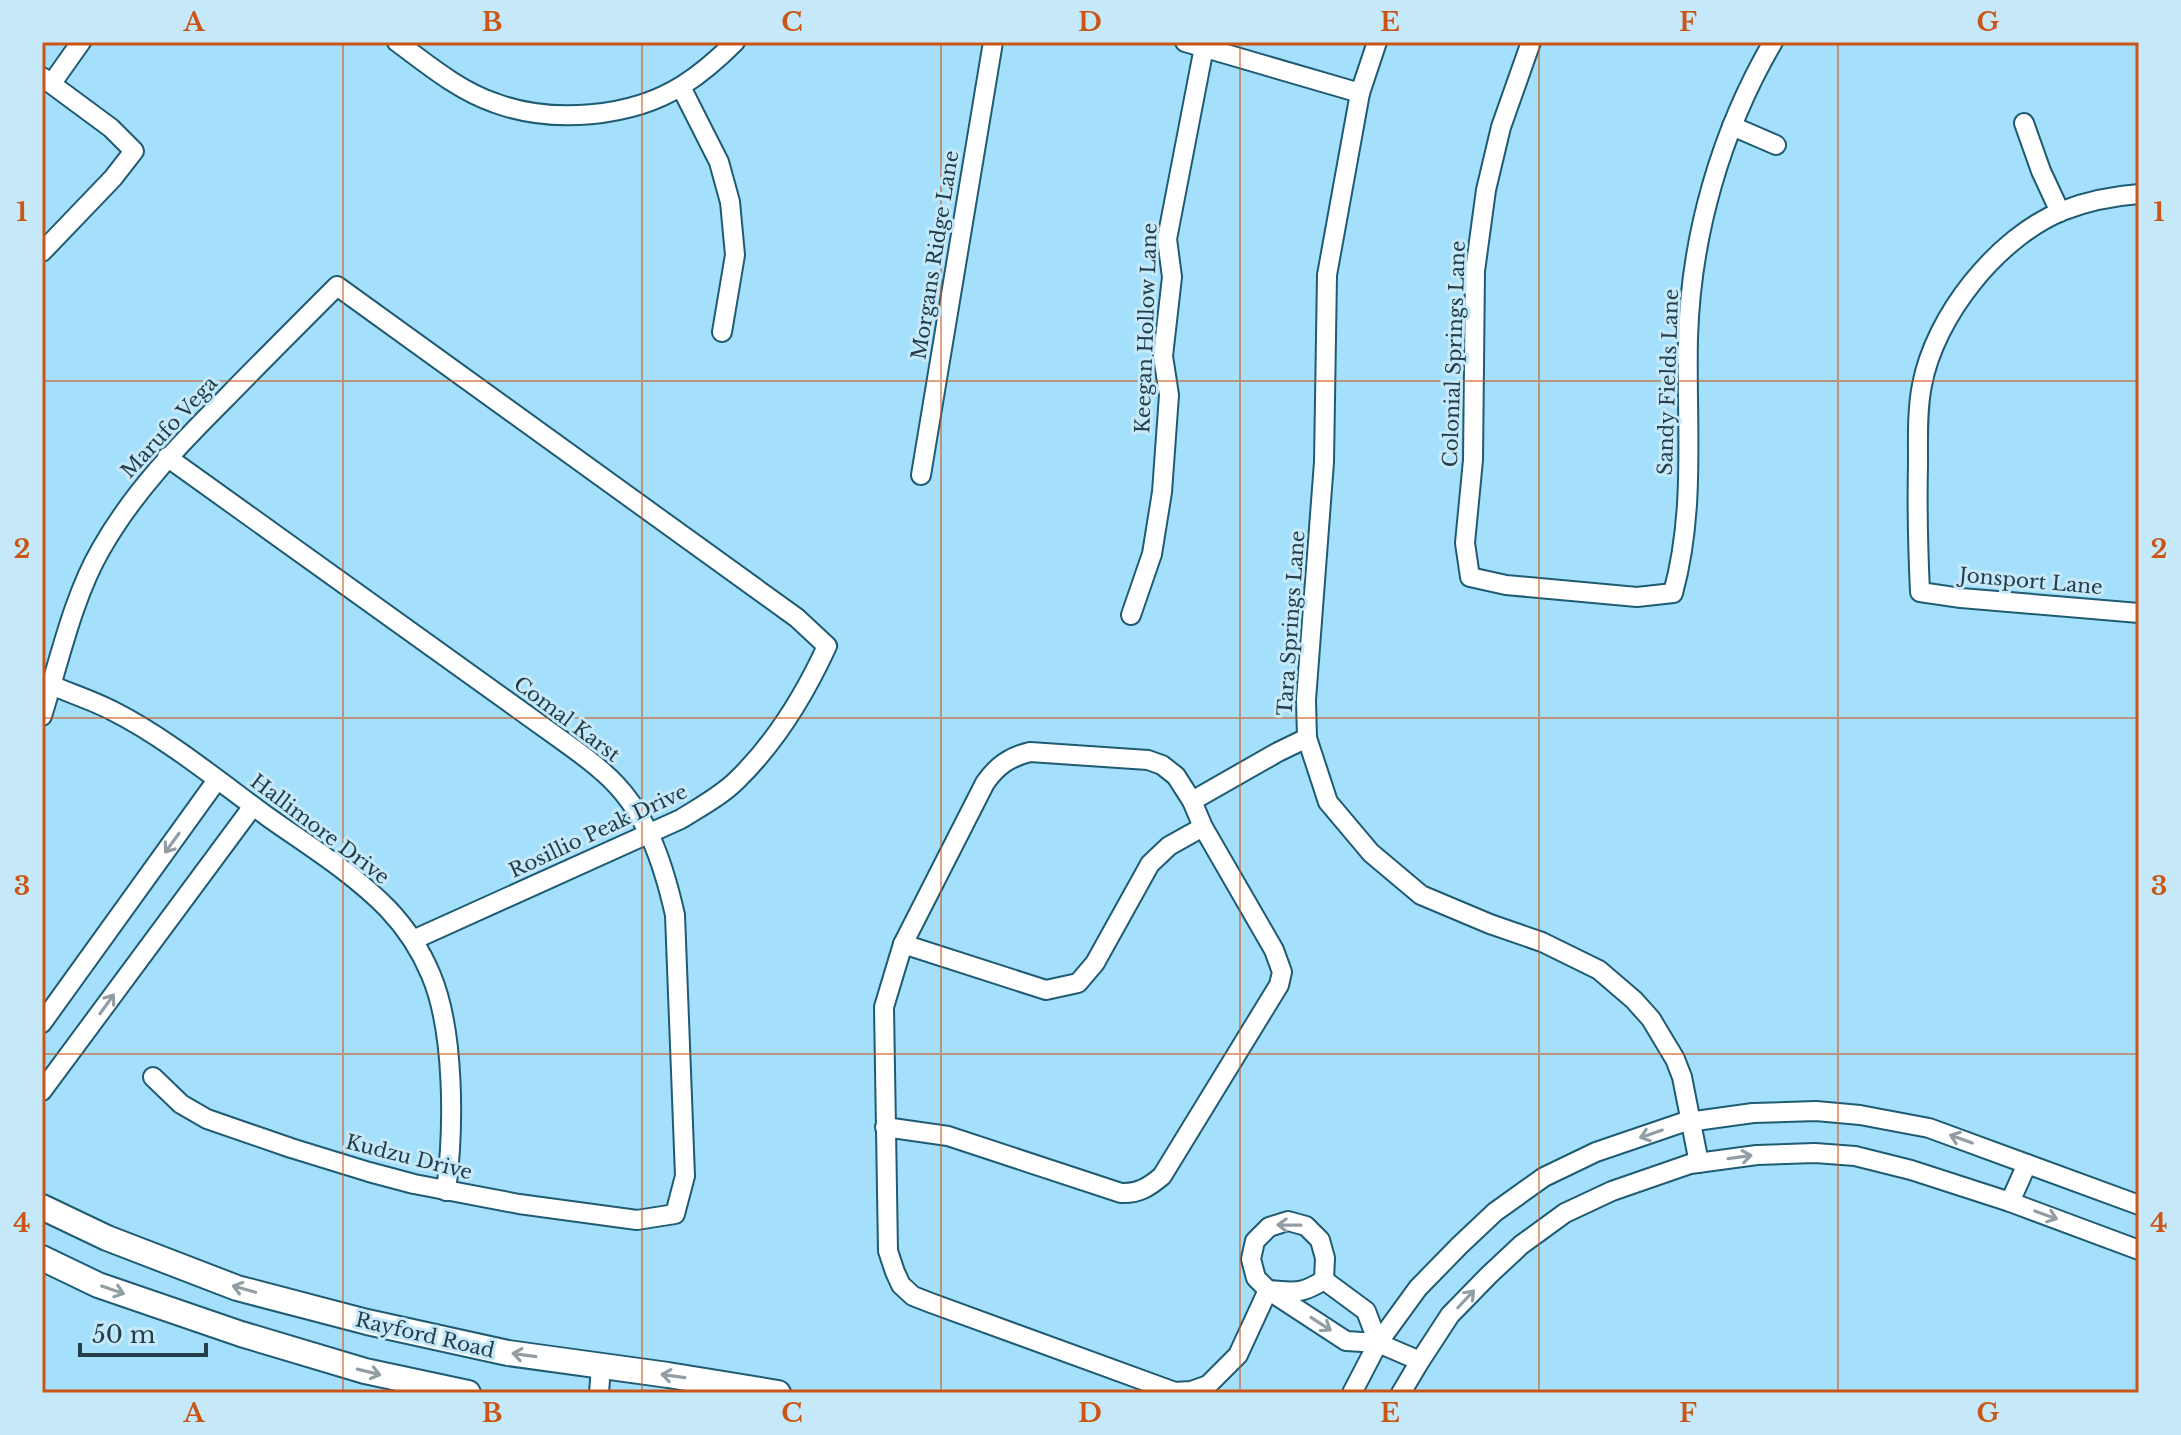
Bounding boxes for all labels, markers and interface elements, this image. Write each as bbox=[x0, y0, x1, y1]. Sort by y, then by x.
text: A bbox=[182, 6, 205, 38]
text: B bbox=[482, 6, 502, 38]
text: C bbox=[781, 6, 803, 38]
text: D bbox=[1078, 6, 1102, 38]
text: E bbox=[1380, 6, 1400, 38]
text: F bbox=[1679, 6, 1697, 38]
text: G bbox=[1977, 6, 2000, 38]
street label: Morgans Ridge Lane bbox=[907, 149, 963, 361]
text: 1 bbox=[16, 196, 28, 228]
text: 1 bbox=[2153, 196, 2165, 228]
street label: Keegan Hollow Lane bbox=[1130, 222, 1162, 434]
street label: Colonial Springs Lane bbox=[1438, 240, 1470, 468]
street label: Sandy Fields Lane bbox=[1653, 288, 1683, 476]
street label: Marufo Vega bbox=[116, 370, 223, 483]
street label: Tara Springs Lane bbox=[1273, 530, 1309, 716]
text: 2 bbox=[14, 533, 30, 565]
text: 2 bbox=[2151, 533, 2167, 565]
street label: Jonsport Lane bbox=[1955, 563, 2104, 599]
street label: Comal Karst bbox=[509, 671, 625, 767]
street label: Hallimore Drive bbox=[246, 769, 394, 889]
street label: Rosillio Peak Drive bbox=[505, 779, 691, 883]
one-way arrow bbox=[164, 832, 180, 854]
text: 3 bbox=[14, 870, 30, 902]
text: 3 bbox=[2151, 870, 2167, 902]
one-way arrow bbox=[98, 994, 115, 1015]
one-way arrow bbox=[1638, 1127, 1663, 1142]
street label: Kudzu Drive bbox=[343, 1130, 475, 1184]
one-way arrow bbox=[1949, 1131, 1974, 1145]
one-way arrow bbox=[1727, 1149, 1752, 1164]
text: 4 bbox=[13, 1207, 31, 1239]
text: 4 bbox=[2150, 1207, 2168, 1239]
one-way arrow bbox=[2033, 1209, 2058, 1224]
one-way arrow bbox=[1277, 1217, 1303, 1233]
one-way arrow bbox=[232, 1281, 257, 1296]
one-way arrow bbox=[100, 1284, 125, 1298]
one-way arrow bbox=[1456, 1290, 1475, 1309]
scale bar bbox=[80, 1307, 206, 1357]
street label: Rayford Road bbox=[353, 1307, 497, 1363]
one-way arrow bbox=[1309, 1317, 1332, 1333]
text: 50 m bbox=[92, 1320, 156, 1349]
one-way arrow bbox=[512, 1347, 537, 1362]
one-way arrow bbox=[356, 1365, 381, 1380]
one-way arrow bbox=[661, 1368, 686, 1383]
text: A bbox=[182, 1397, 205, 1429]
text: B bbox=[482, 1397, 502, 1429]
text: C bbox=[781, 1397, 803, 1429]
text: D bbox=[1078, 1397, 1102, 1429]
text: E bbox=[1380, 1397, 1400, 1429]
text: F bbox=[1679, 1397, 1697, 1429]
text: G bbox=[1977, 1397, 2000, 1429]

